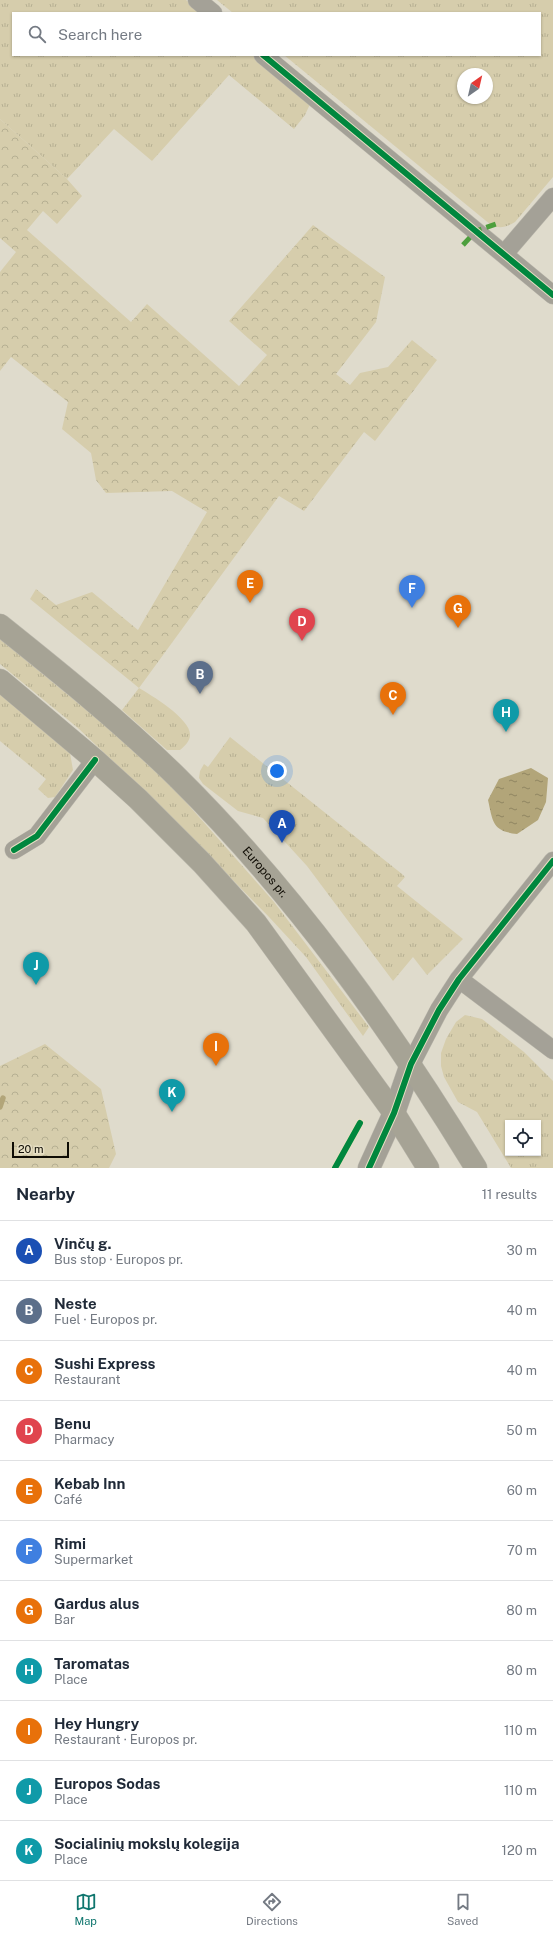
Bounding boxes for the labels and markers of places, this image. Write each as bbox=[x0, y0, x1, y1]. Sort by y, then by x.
pin: E bbox=[237, 570, 263, 603]
pin: F bbox=[399, 575, 425, 608]
pin: G bbox=[445, 595, 471, 628]
pin: D bbox=[289, 608, 315, 641]
pin: B bbox=[187, 661, 213, 694]
pin: C bbox=[380, 682, 406, 715]
pin: H bbox=[493, 699, 519, 732]
pin: A bbox=[269, 810, 295, 843]
pin: J bbox=[23, 952, 49, 985]
pin: I bbox=[203, 1033, 229, 1066]
pin: K bbox=[159, 1079, 185, 1112]

